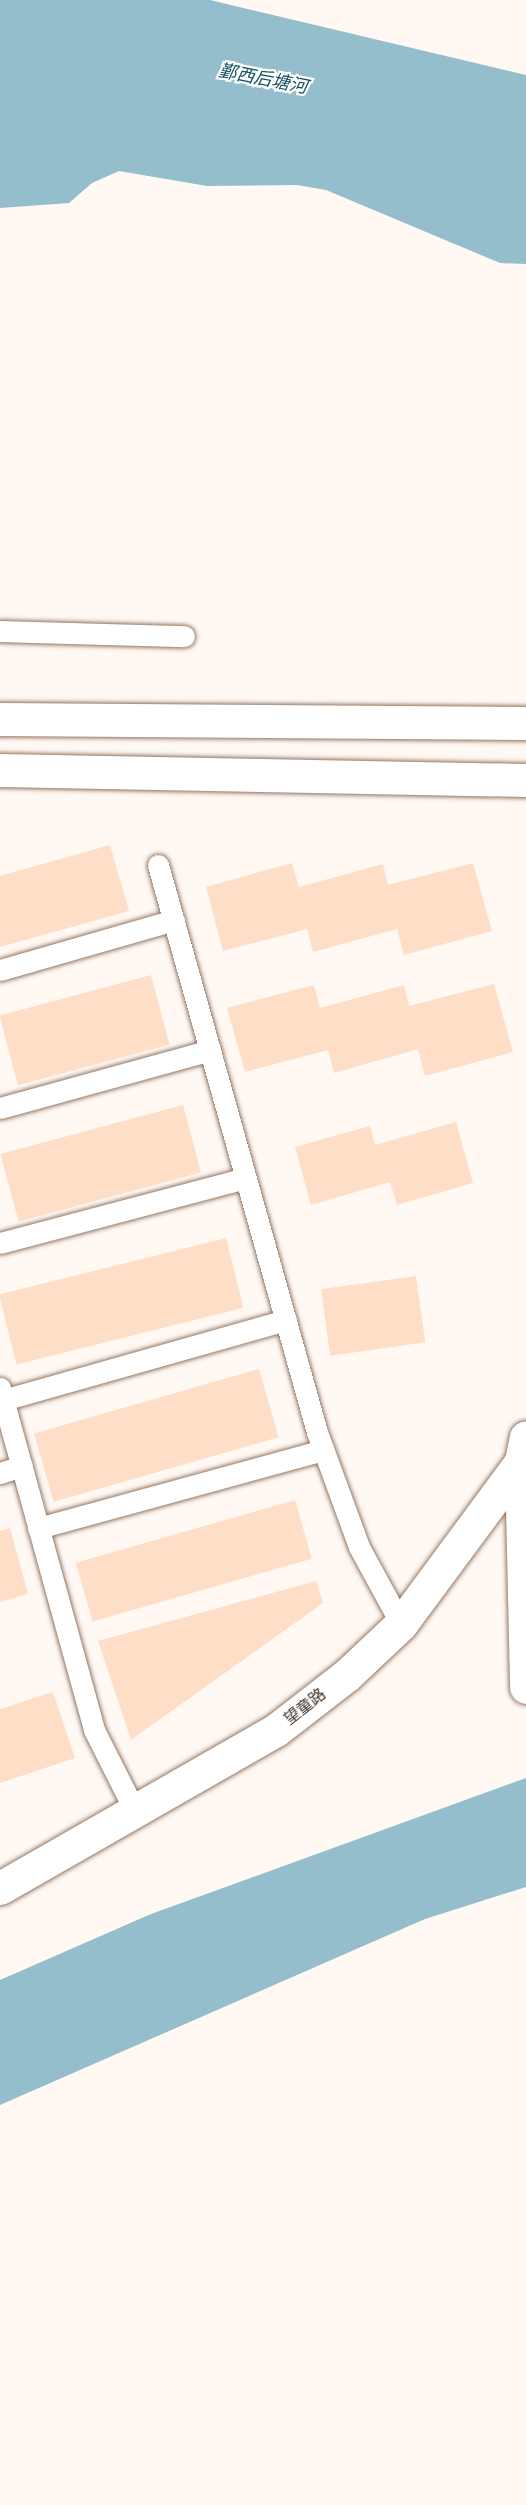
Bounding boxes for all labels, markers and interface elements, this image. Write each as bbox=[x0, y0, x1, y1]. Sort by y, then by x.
water label: 鄞西后塘河 bbox=[217, 60, 309, 98]
street label: 望童路 bbox=[280, 1685, 330, 1729]

